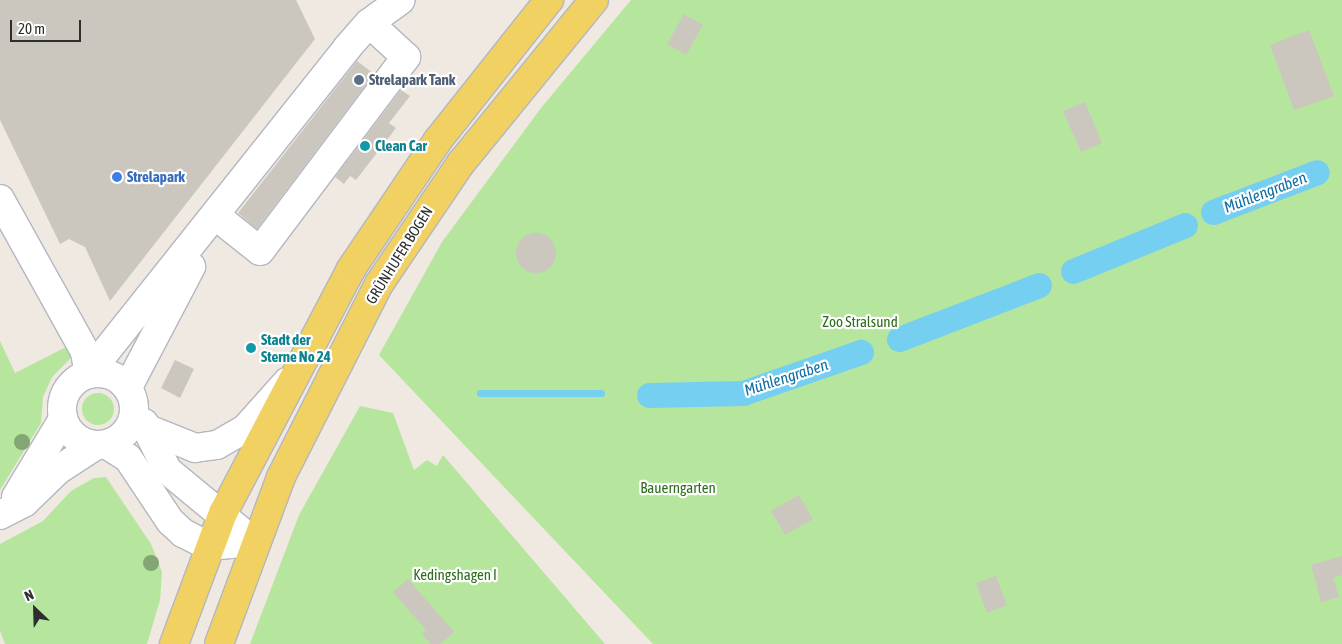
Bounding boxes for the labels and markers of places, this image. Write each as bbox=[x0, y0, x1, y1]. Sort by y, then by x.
place label: Strelapark Tank bbox=[369, 71, 455, 89]
marker: Strelapark Tank bbox=[353, 74, 365, 86]
place label: Clean Car bbox=[375, 137, 427, 155]
marker: Clean Car bbox=[359, 140, 371, 152]
place label: Strelapark bbox=[127, 168, 185, 186]
marker: Strelapark bbox=[111, 171, 123, 183]
place label: Stadt der Sterne No 24 bbox=[261, 330, 331, 365]
marker: Stadt der Sterne No 24 bbox=[245, 342, 257, 354]

